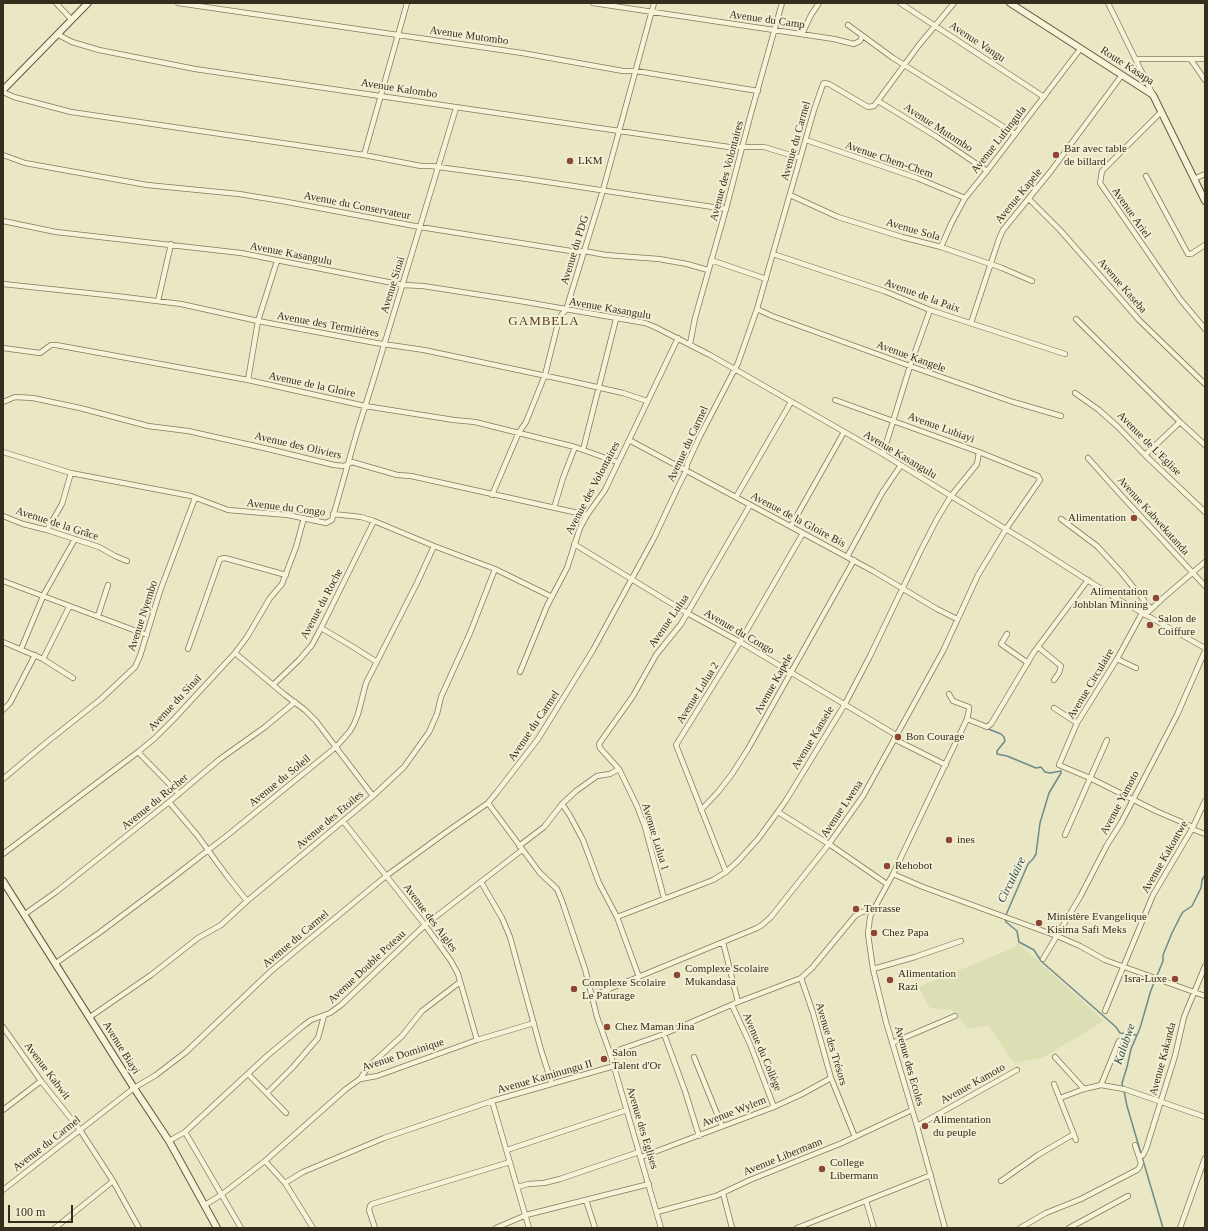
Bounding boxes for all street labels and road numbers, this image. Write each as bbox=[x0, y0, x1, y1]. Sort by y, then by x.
street label: Avenue du Camp bbox=[728, 8, 806, 32]
street label: Avenue Vangu bbox=[946, 19, 1008, 65]
street label: Avenue Mutombo bbox=[429, 24, 509, 48]
street label: Route Kasapa bbox=[1098, 44, 1156, 88]
street label: Avenue Kalombo bbox=[360, 76, 438, 102]
street label: Avenue du Carmel bbox=[778, 100, 814, 182]
street label: Avenue Mutombo bbox=[901, 101, 975, 155]
street label: Avenue Lufungula bbox=[969, 104, 1029, 176]
street label: Avenue des Volontaires bbox=[707, 119, 747, 223]
street label: Avenue Chem-Chem bbox=[843, 139, 935, 181]
street label: Avenue Kapele bbox=[993, 166, 1045, 226]
street label: Avenue Ariel bbox=[1109, 185, 1153, 241]
street label: Avenue du Conservateur bbox=[302, 189, 412, 223]
street label: Avenue du PDG bbox=[558, 214, 592, 286]
street label: Avenue Sola bbox=[884, 216, 942, 244]
street label: Avenue Kasangulu bbox=[249, 240, 333, 268]
street label: Avenue Sinai bbox=[378, 255, 408, 315]
street label: Avenue Kaseba bbox=[1095, 256, 1149, 316]
street label: Avenue de la Paix bbox=[882, 276, 962, 316]
street label: Avenue Kasangulu bbox=[568, 295, 652, 323]
street label: Avenue des Termitières bbox=[276, 310, 380, 340]
street label: Avenue Kangele bbox=[875, 338, 947, 376]
street label: Avenue de la Gloire bbox=[268, 369, 356, 401]
street label: Avenue du Carmel bbox=[665, 404, 711, 484]
street label: Avenue de L'Eglise bbox=[1114, 409, 1184, 479]
street label: Avenue Lubiayi bbox=[906, 410, 976, 446]
street label: Avenue Kasangulu bbox=[861, 428, 939, 482]
street label: Avenue des Oliviers bbox=[253, 430, 343, 462]
street label: Avenue des Volontaires bbox=[563, 439, 623, 537]
street label: Avenue Kabwekatanda bbox=[1114, 474, 1192, 558]
street label: Avenue de la Gloire Bis bbox=[748, 489, 848, 551]
street label: Avenue du Congo bbox=[246, 497, 326, 519]
street label: Avenue de la Grâce bbox=[14, 504, 100, 544]
street label: Avenue du Roche bbox=[298, 566, 346, 642]
street label: Avenue Nyembo bbox=[125, 579, 161, 653]
street label: Avenue Lulua bbox=[646, 592, 692, 650]
street label: Avenue du Congo bbox=[701, 606, 777, 658]
street label: Avenue Circulaire bbox=[1065, 646, 1117, 722]
street label: Avenue Kapele bbox=[752, 651, 796, 717]
street label: Avenue Lulua 2 bbox=[674, 660, 722, 726]
street label: Avenue du Sinaï bbox=[145, 672, 205, 734]
street label: Avenue du Carmel bbox=[506, 688, 562, 764]
street label: Avenue Kansele bbox=[789, 704, 837, 772]
street label: Avenue du Soleil bbox=[246, 752, 314, 810]
street label: Avenue Yamoto bbox=[1098, 769, 1142, 837]
street label: Avenue du Rocher bbox=[119, 771, 191, 833]
street label: Avenue Lwena bbox=[818, 778, 866, 840]
street label: Avenue des Etoiles bbox=[294, 788, 366, 852]
street label: Avenue Lulua 1 bbox=[638, 802, 672, 872]
street label: Avenue Kakontwe bbox=[1139, 818, 1191, 896]
street label: Avenue des Aigles bbox=[400, 881, 460, 955]
street label: Avenue du Carmel bbox=[260, 908, 332, 970]
street label: Avenue Double Poteau bbox=[325, 928, 409, 1006]
street label: Avenue des Trésors bbox=[812, 1001, 850, 1087]
street label: Avenue du Collège bbox=[739, 1011, 785, 1093]
street label: Avenue Biayi bbox=[100, 1019, 142, 1077]
street label: Avenue Kakanda bbox=[1147, 1021, 1179, 1097]
street label: Avenue des Ecoles bbox=[891, 1024, 927, 1108]
street label: Avenue Dominique bbox=[360, 1035, 446, 1075]
street label: Avenue Kabwit bbox=[21, 1040, 73, 1102]
street label: Avenue Kaminungu II bbox=[496, 1057, 594, 1097]
street label: Avenue Kamoto bbox=[938, 1061, 1008, 1107]
street label: Avenue des Eglises bbox=[623, 1085, 661, 1171]
street label: Avenue Wylem bbox=[700, 1094, 768, 1130]
street label: Avenue du Carmel bbox=[11, 1113, 83, 1175]
street label: Avenue Libermann bbox=[741, 1135, 825, 1179]

